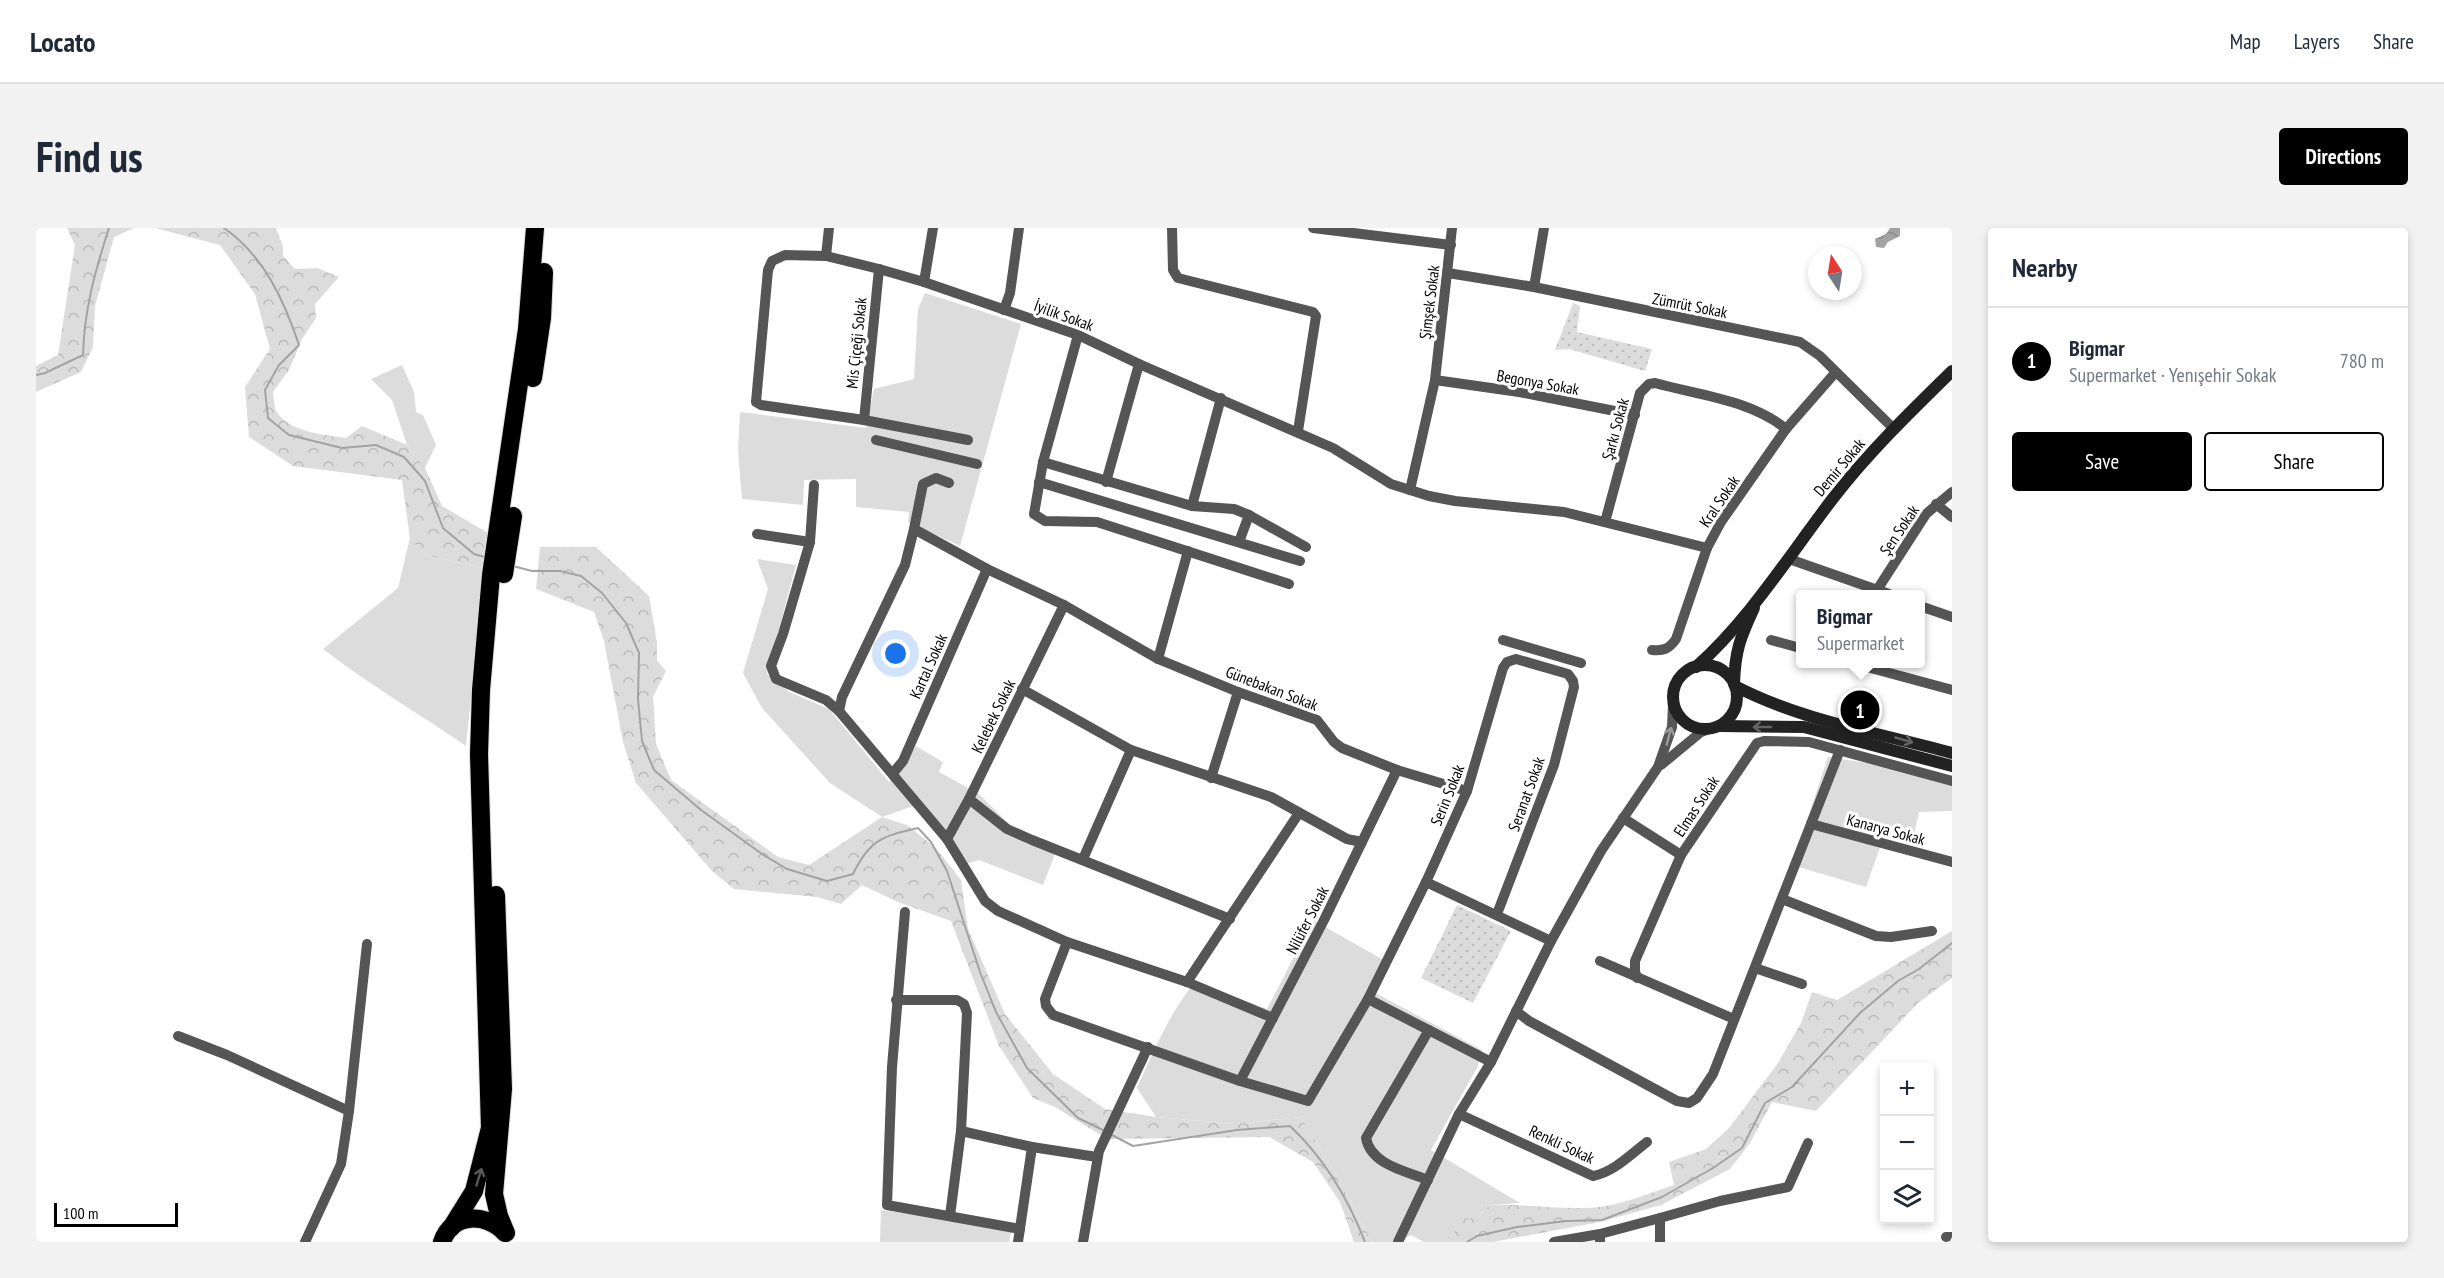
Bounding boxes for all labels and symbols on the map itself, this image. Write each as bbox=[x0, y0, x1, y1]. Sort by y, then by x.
north arrow bbox=[1808, 246, 1862, 300]
street label: Şimşek Sokak bbox=[1415, 263, 1444, 340]
street label: Zümrüt Sokak bbox=[1651, 288, 1730, 322]
street label: İyilik Sokak bbox=[1031, 295, 1097, 335]
street label: Mis Çiçeği Sokak bbox=[841, 296, 871, 390]
street label: Begonya Sokak bbox=[1495, 365, 1582, 399]
street label: Şarkı Sokak bbox=[1597, 395, 1633, 462]
street label: Demir Sokak bbox=[1809, 433, 1869, 500]
street label: Kral Sokak bbox=[1694, 471, 1744, 531]
street label: Şen Sokak bbox=[1875, 500, 1924, 559]
street label: Kartal Sokak bbox=[905, 630, 952, 702]
your location bbox=[881, 639, 910, 668]
street label: Günebakan Sokak bbox=[1223, 661, 1322, 715]
street label: Kelebek Sokak bbox=[967, 675, 1020, 756]
pin: 1 bbox=[1840, 688, 1880, 732]
one-way arrow bbox=[1752, 721, 1772, 732]
one-way arrow bbox=[1664, 727, 1676, 746]
one-way arrow bbox=[1894, 735, 1913, 746]
street label: Seranat Sokak bbox=[1503, 753, 1549, 834]
street label: Serin Sokak bbox=[1426, 761, 1469, 829]
street label: Elmas Sokak bbox=[1669, 771, 1724, 840]
street label: Kanarya Sokak bbox=[1845, 809, 1928, 849]
street label: Nilüfer Sokak bbox=[1281, 882, 1333, 957]
street label: Renkli Sokak bbox=[1526, 1120, 1599, 1168]
one-way arrow bbox=[474, 1168, 485, 1187]
scale bar bbox=[54, 1200, 178, 1228]

